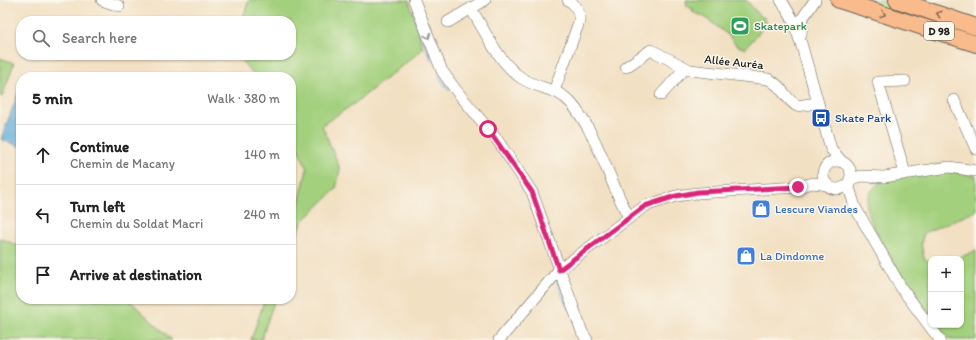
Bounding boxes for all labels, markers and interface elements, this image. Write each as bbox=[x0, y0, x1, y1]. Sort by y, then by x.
one-way arrow bbox=[880, 9, 887, 18]
one-way arrow bbox=[936, 10, 943, 19]
sports icon: Skatepark bbox=[729, 15, 751, 37]
search box bbox=[16, 16, 296, 60]
place label: Skatepark bbox=[754, 19, 807, 33]
road number: D 98 bbox=[924, 22, 954, 40]
icon: search bbox=[30, 27, 52, 49]
text: Search here bbox=[62, 29, 137, 47]
one-way arrow bbox=[423, 32, 431, 40]
street label: Allée Auréa bbox=[704, 52, 765, 72]
text: 5 min bbox=[32, 88, 72, 108]
text: Walk · 380 m bbox=[207, 91, 280, 106]
bus stop icon: Skate Park bbox=[810, 107, 832, 129]
place label: Skate Park bbox=[835, 111, 892, 125]
route start bbox=[479, 120, 497, 138]
text: Continue bbox=[70, 138, 129, 156]
icon: ahead bbox=[32, 144, 54, 166]
text: 140 m bbox=[244, 147, 280, 162]
text: Chemin de Macany bbox=[70, 156, 175, 171]
route end bbox=[789, 178, 807, 196]
text: Turn left bbox=[70, 198, 125, 216]
shop icon: Lescure Viandes bbox=[750, 198, 772, 220]
place label: Lescure Viandes bbox=[775, 202, 858, 216]
icon: left bbox=[32, 204, 54, 226]
text: 240 m bbox=[243, 207, 280, 222]
text: Chemin du Soldat Macri bbox=[70, 216, 203, 231]
shop icon: La Dindonne bbox=[735, 245, 757, 267]
place label: La Dindonne bbox=[760, 249, 825, 263]
map controls bbox=[928, 256, 964, 328]
button: + bbox=[928, 256, 964, 292]
icon: arrive bbox=[32, 264, 54, 286]
text: Arrive at destination bbox=[70, 266, 202, 284]
button: − bbox=[928, 292, 964, 328]

